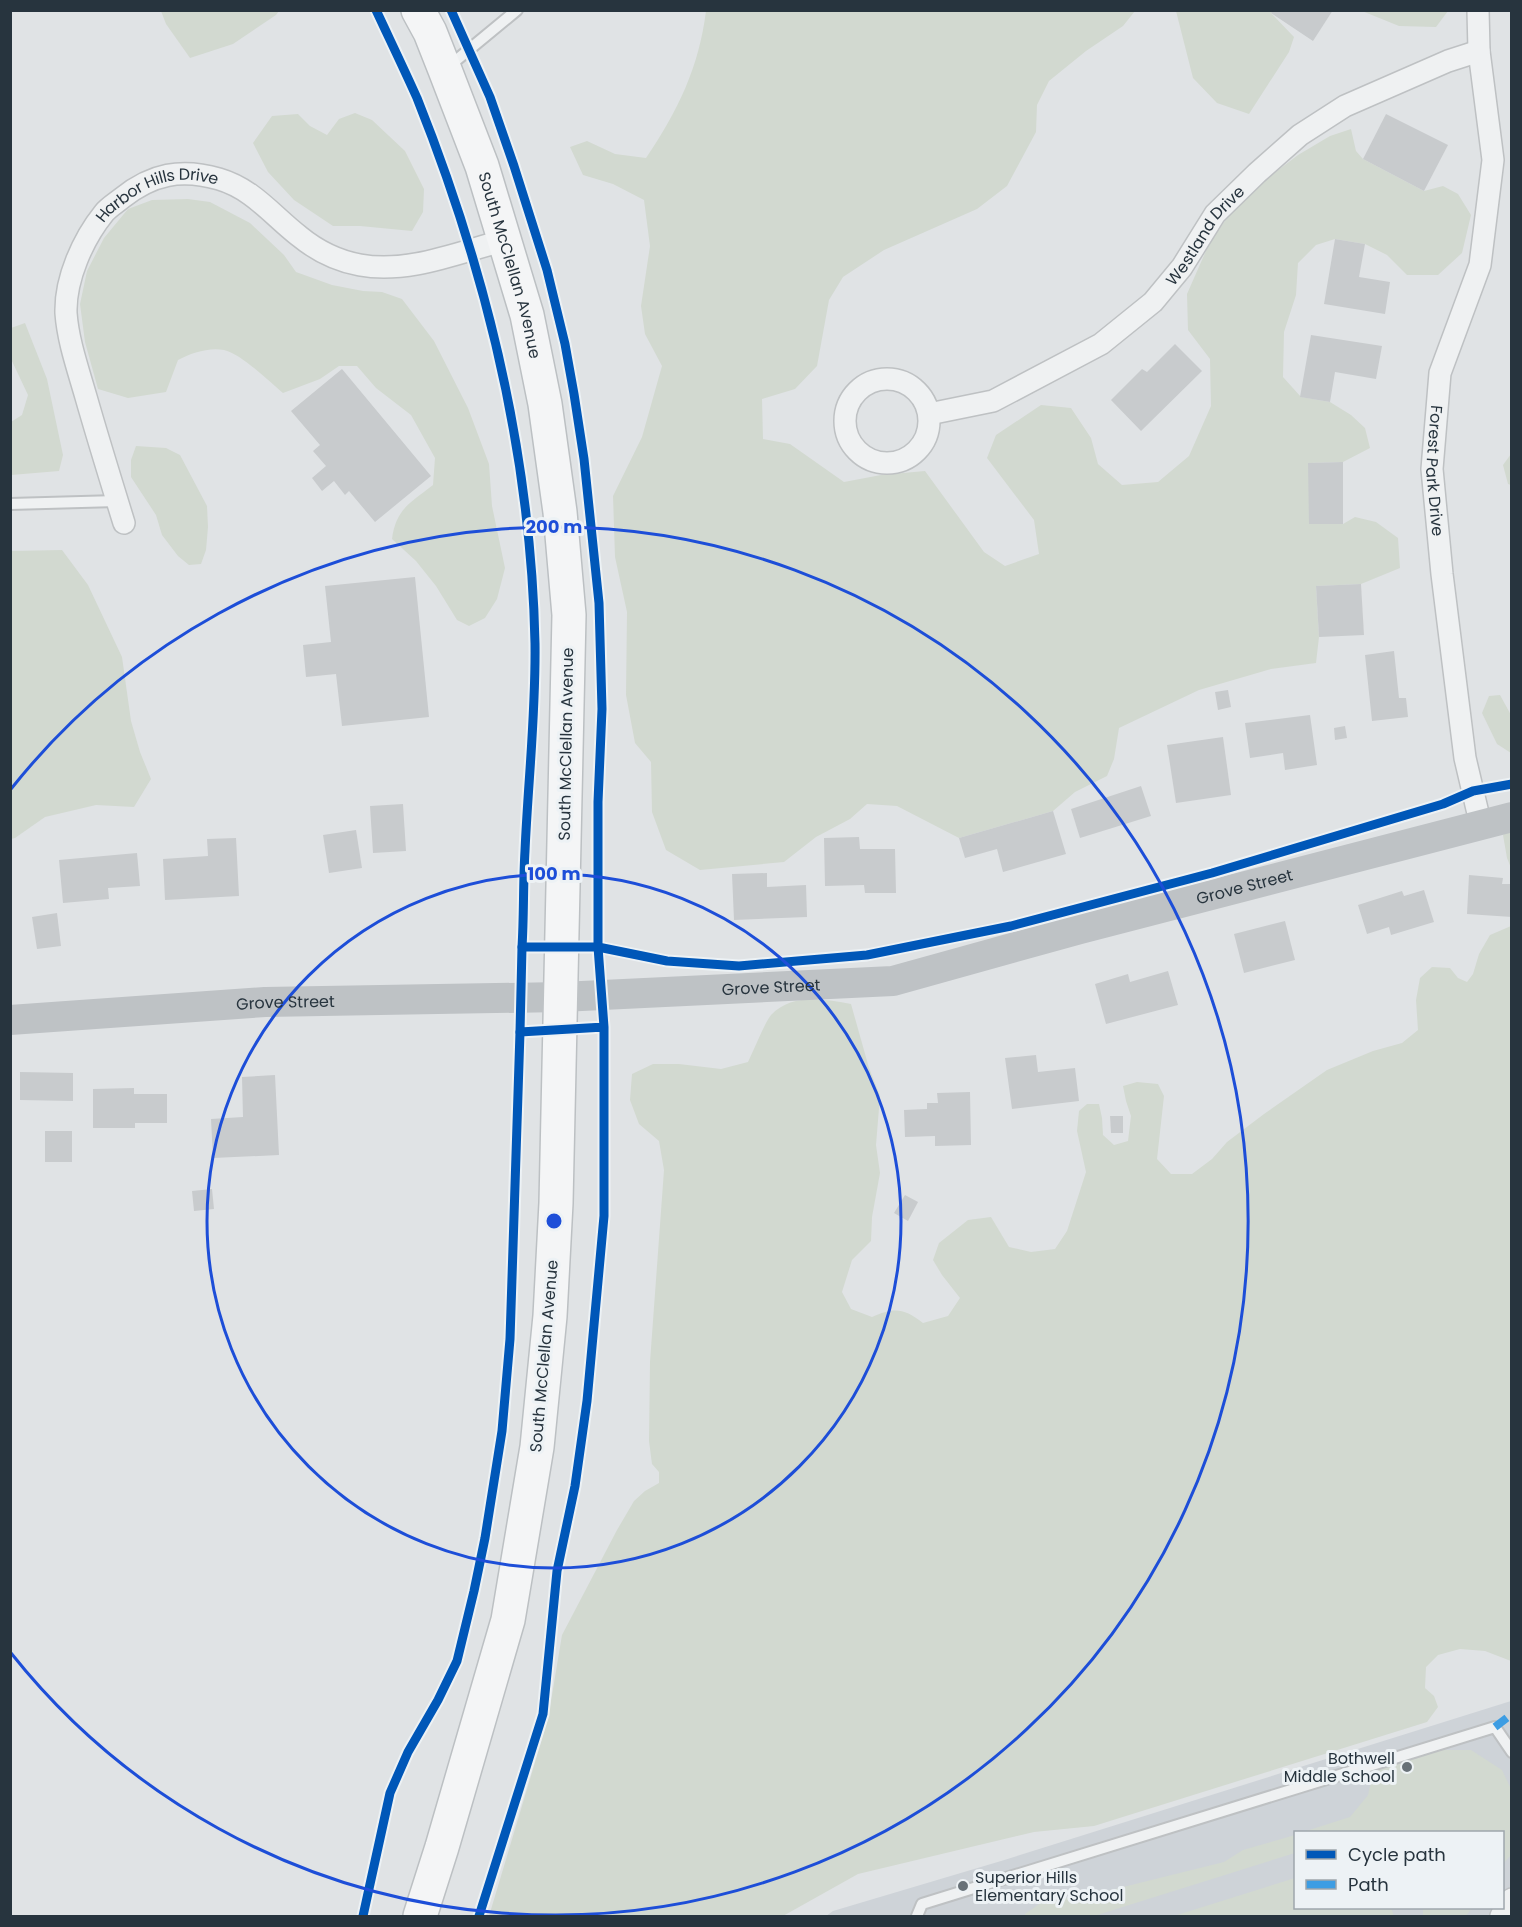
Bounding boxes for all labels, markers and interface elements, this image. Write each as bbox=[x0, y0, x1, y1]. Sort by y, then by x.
street label: Harbor Hills Drive bbox=[90, 162, 221, 227]
street label: South McClellan Avenue bbox=[473, 169, 547, 361]
street label: Westland Drive bbox=[1160, 180, 1249, 290]
street label: Forest Park Drive bbox=[1420, 404, 1450, 537]
text: 200 m bbox=[526, 514, 582, 539]
street label: South McClellan Avenue bbox=[553, 647, 579, 841]
text: 100 m bbox=[527, 861, 581, 886]
street label: Grove Street bbox=[1194, 863, 1295, 910]
street label: Grove Street bbox=[721, 973, 821, 1001]
street label: Grove Street bbox=[235, 989, 335, 1016]
centre of rings bbox=[544, 1211, 564, 1231]
street label: South McClellan Avenue bbox=[524, 1259, 564, 1453]
place label: Bothwell Middle School bbox=[1284, 1747, 1395, 1788]
marker: Bothwell Middle School bbox=[1400, 1760, 1414, 1774]
legend bbox=[1294, 1831, 1504, 1909]
text: Cycle path bbox=[1348, 1842, 1446, 1867]
place label: Superior Hills Elementary School bbox=[975, 1866, 1123, 1907]
text: Path bbox=[1348, 1872, 1389, 1897]
marker: Superior Hills Elementary School bbox=[956, 1879, 970, 1893]

